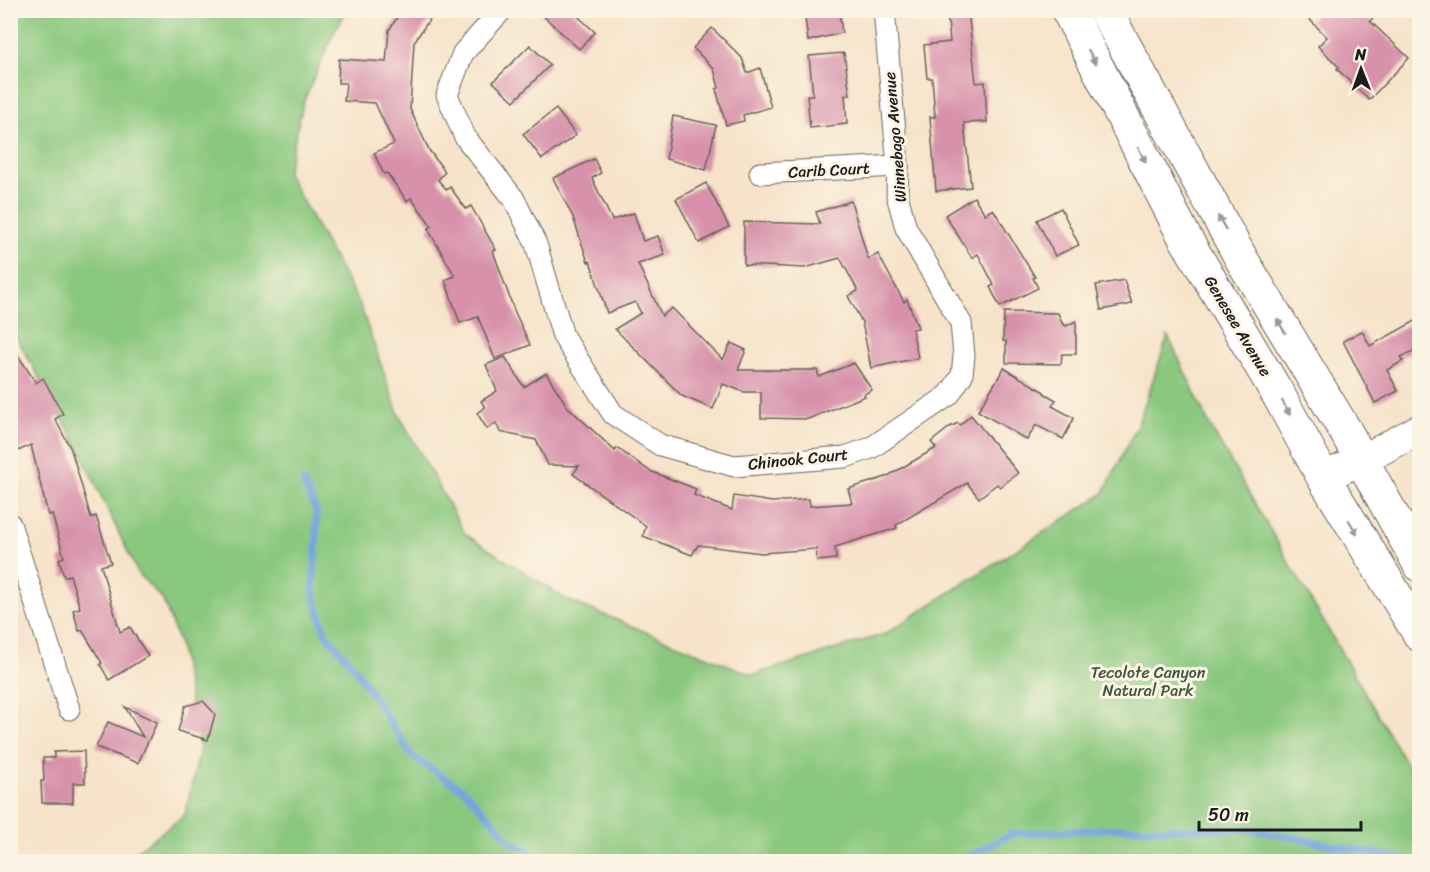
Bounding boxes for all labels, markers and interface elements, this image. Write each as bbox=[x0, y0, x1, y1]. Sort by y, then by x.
north arrow bbox=[1331, 39, 1391, 99]
text: N bbox=[1354, 40, 1367, 69]
one-way arrow bbox=[1087, 48, 1097, 65]
street label: Winnebago Avenue bbox=[875, 71, 915, 203]
one-way arrow bbox=[1137, 147, 1147, 164]
street label: Carib Court bbox=[787, 153, 871, 187]
one-way arrow bbox=[1217, 214, 1227, 231]
street label: Genesee Avenue bbox=[1196, 270, 1280, 382]
one-way arrow bbox=[1276, 317, 1286, 334]
one-way arrow bbox=[1281, 400, 1291, 417]
street label: Chinook Court bbox=[747, 439, 849, 479]
one-way arrow bbox=[1348, 519, 1359, 535]
park label: Tecolote Canyon Natural Park bbox=[1091, 658, 1206, 705]
scale bar bbox=[1199, 794, 1361, 832]
text: 50 m bbox=[1208, 799, 1249, 831]

